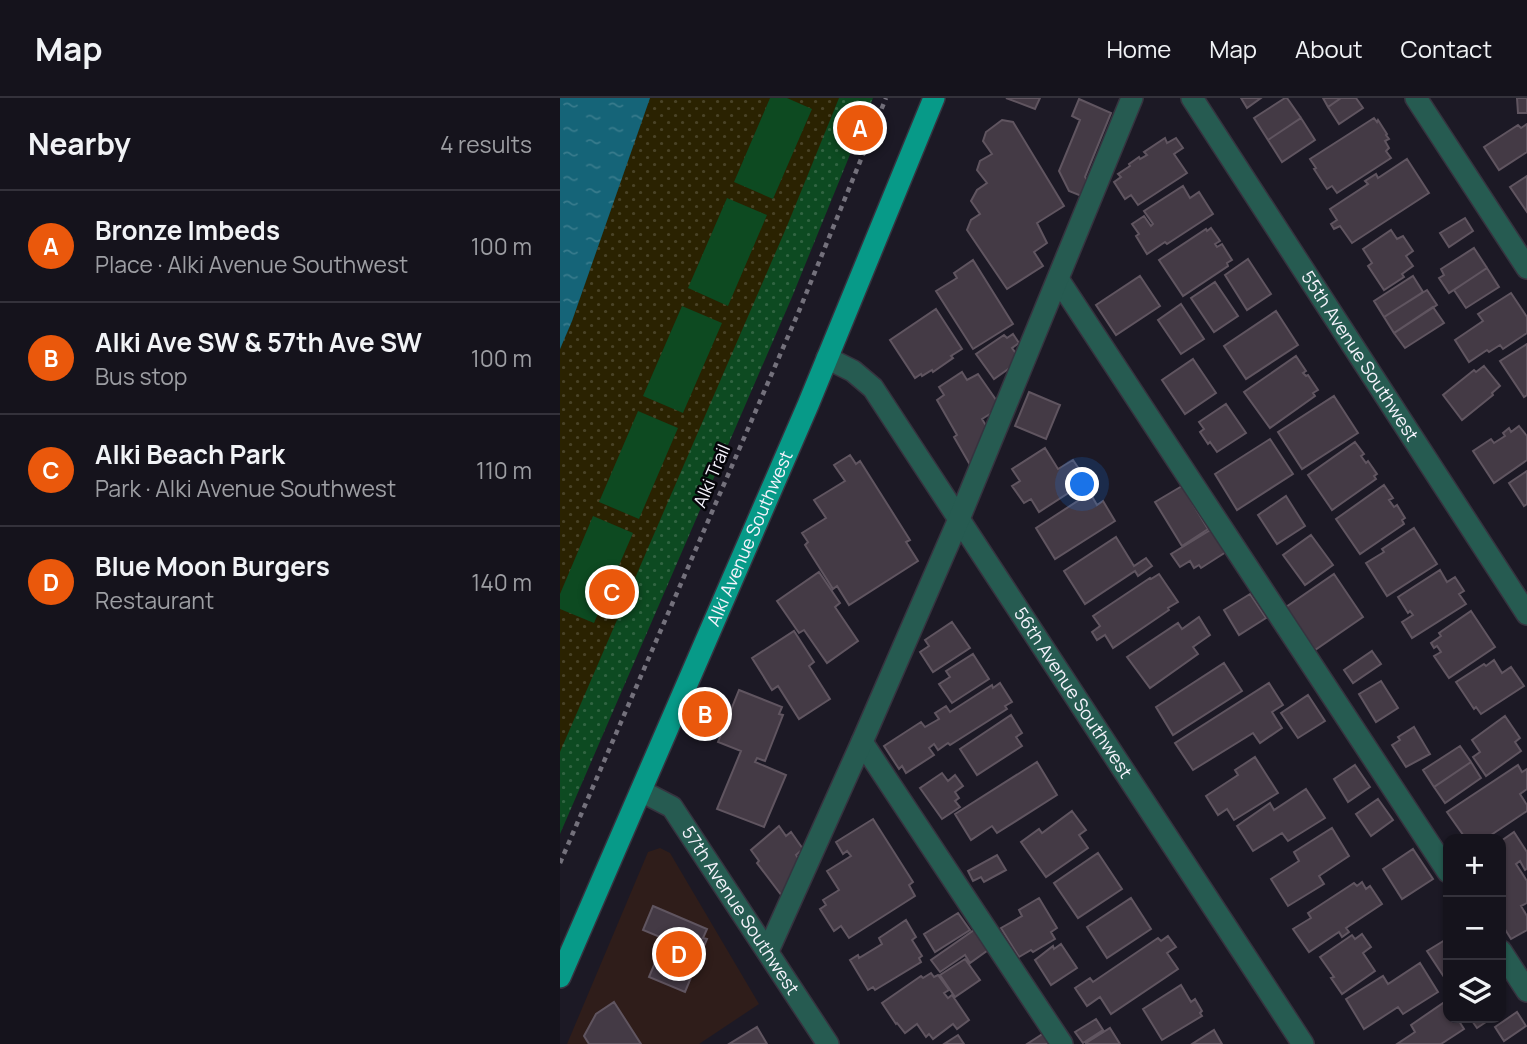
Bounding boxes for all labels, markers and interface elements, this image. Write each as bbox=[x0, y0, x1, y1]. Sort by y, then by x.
text: Map bbox=[35, 26, 103, 71]
text: Home bbox=[1106, 32, 1171, 65]
text: Map bbox=[1209, 32, 1257, 65]
text: About bbox=[1295, 32, 1363, 65]
text: Contact bbox=[1401, 32, 1492, 65]
pin: A bbox=[837, 102, 883, 154]
text: Nearby bbox=[28, 123, 131, 164]
text: 4 results bbox=[440, 128, 532, 160]
text: Bronze Imbeds bbox=[95, 212, 280, 248]
text: A bbox=[43, 230, 59, 262]
text: 100 m bbox=[471, 230, 532, 262]
text: Place · Alki Avenue Southwest bbox=[95, 248, 408, 280]
street label: 55th Avenue Southwest bbox=[1296, 266, 1425, 446]
text: Alki Ave SW & 57th Ave SW bbox=[95, 324, 422, 360]
text: B bbox=[44, 342, 58, 374]
text: 100 m bbox=[471, 342, 532, 374]
text: Bus stop bbox=[95, 360, 187, 392]
text: Alki Beach Park bbox=[95, 436, 285, 472]
street label: Alki Trail bbox=[687, 440, 735, 511]
street label: Alki Avenue Southwest bbox=[701, 447, 798, 629]
text: C bbox=[43, 454, 60, 486]
text: 110 m bbox=[476, 454, 532, 486]
your location bbox=[1065, 467, 1099, 501]
text: Park · Alki Avenue Southwest bbox=[95, 472, 396, 504]
text: Blue Moon Burgers bbox=[95, 548, 330, 584]
text: D bbox=[43, 566, 59, 598]
text: 140 m bbox=[471, 566, 532, 598]
pin: C bbox=[589, 566, 635, 618]
text: Restaurant bbox=[95, 584, 214, 616]
street label: 56th Avenue Southwest bbox=[1009, 602, 1138, 782]
pin: B bbox=[682, 688, 728, 740]
street label: 57th Avenue Southwest bbox=[677, 821, 805, 999]
map controls bbox=[1443, 834, 1506, 1023]
button: + bbox=[1443, 834, 1506, 897]
button: − bbox=[1443, 897, 1506, 960]
pin: D bbox=[656, 928, 702, 980]
button: layers bbox=[1443, 960, 1506, 1023]

